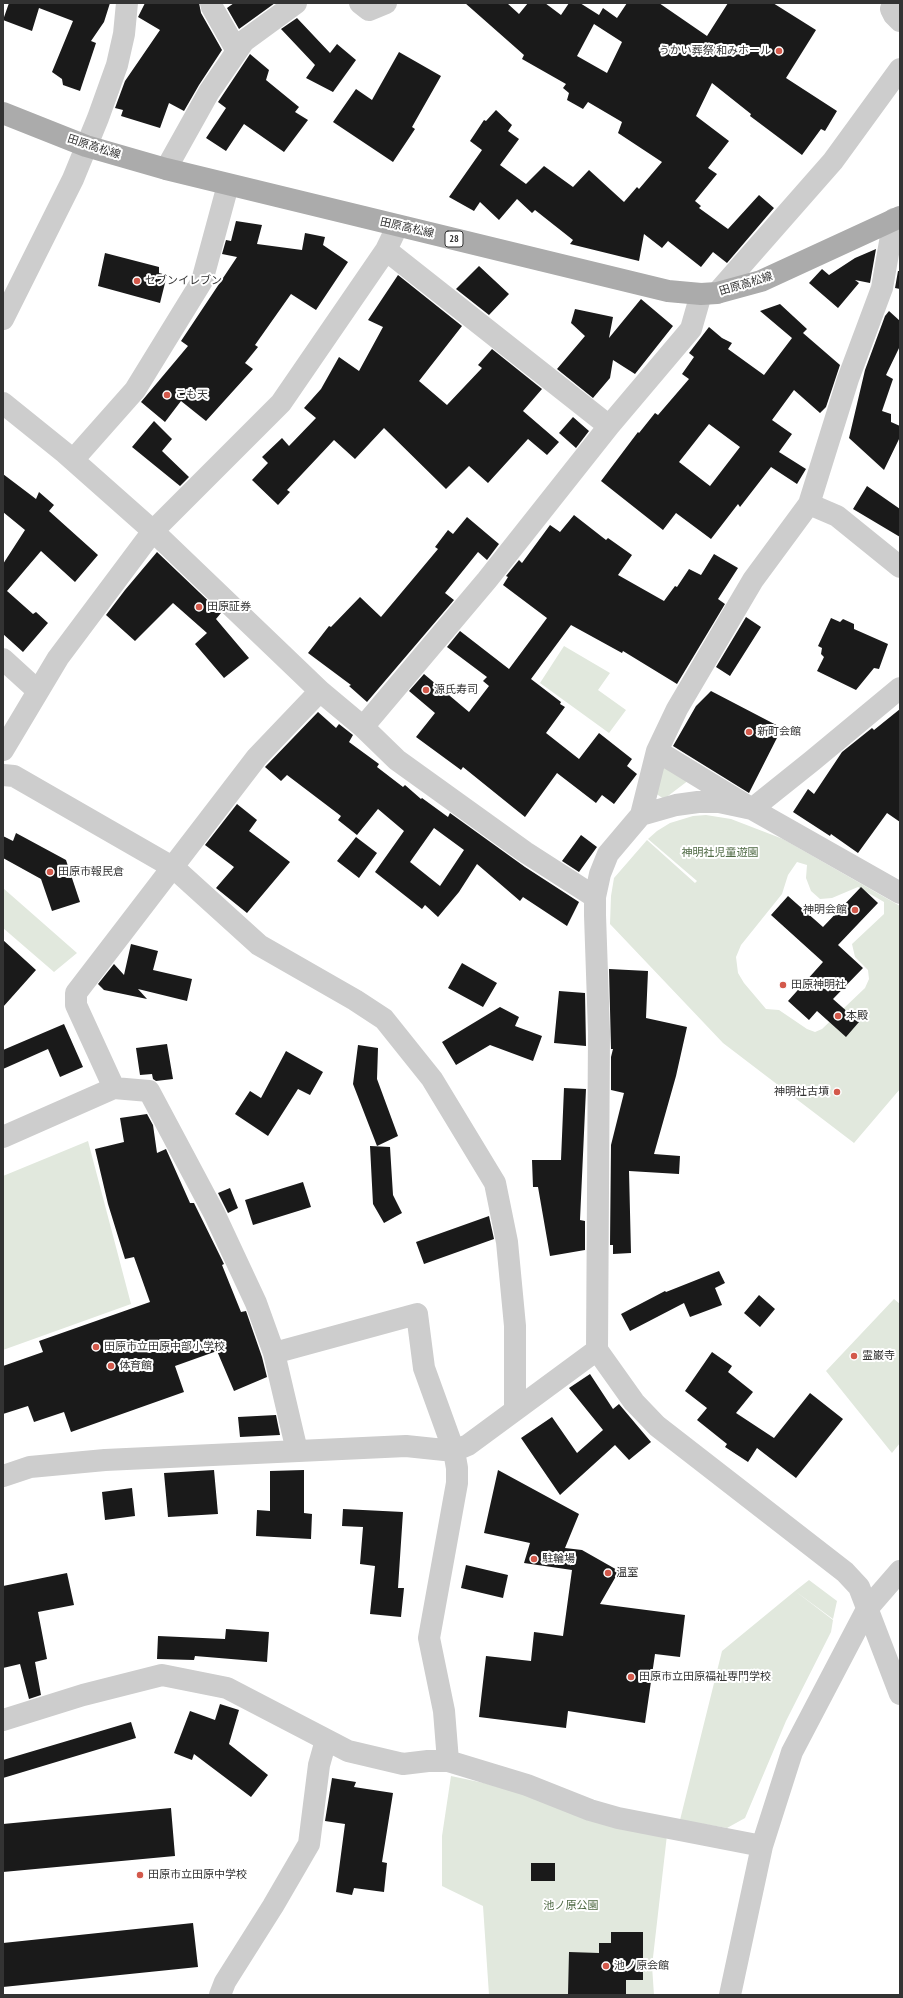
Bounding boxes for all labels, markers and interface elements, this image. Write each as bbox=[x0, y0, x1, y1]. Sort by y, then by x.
place label: うかい葬祭 和みホール bbox=[659, 44, 771, 58]
marker: うかい葬祭 和みホール bbox=[774, 46, 784, 56]
street label: 田原高松線 bbox=[66, 132, 122, 162]
street label: 田原高松線 bbox=[379, 215, 435, 241]
road number: 28 bbox=[445, 231, 463, 247]
street label: 田原高松線 bbox=[718, 270, 774, 298]
place label: セブンイレブン bbox=[145, 274, 222, 288]
marker: セブンイレブン bbox=[132, 276, 142, 286]
place label: こも天 bbox=[175, 388, 208, 402]
marker: こも天 bbox=[162, 390, 172, 400]
place label: 田原証券 bbox=[207, 600, 251, 614]
marker: 田原証券 bbox=[194, 602, 204, 612]
place label: 源氏寿司 bbox=[434, 683, 478, 697]
marker: 源氏寿司 bbox=[421, 685, 431, 695]
place label: 新町会館 bbox=[757, 725, 801, 739]
marker: 新町会館 bbox=[744, 727, 754, 737]
park label: 神明社児童遊園 bbox=[682, 846, 758, 860]
place label: 田原市報民倉 bbox=[58, 865, 124, 879]
marker: 田原市報民倉 bbox=[45, 867, 55, 877]
place label: 神明会館 bbox=[803, 903, 847, 917]
marker: 神明会館 bbox=[850, 905, 860, 915]
place label: 田原神明社 bbox=[791, 978, 846, 992]
marker: 田原神明社 bbox=[778, 980, 788, 990]
place label: 本殿 bbox=[846, 1009, 868, 1023]
marker: 本殿 bbox=[833, 1011, 843, 1021]
place label: 神明社古墳 bbox=[774, 1085, 829, 1099]
marker: 神明社古墳 bbox=[832, 1087, 842, 1097]
place label: 田原市立田原中部小学校 bbox=[104, 1340, 225, 1354]
marker: 田原市立田原中部小学校 bbox=[91, 1342, 101, 1352]
place label: 霊巌寺 bbox=[862, 1349, 895, 1363]
marker: 霊巌寺 bbox=[849, 1351, 859, 1361]
place label: 体育館 bbox=[119, 1359, 152, 1373]
marker: 体育館 bbox=[106, 1361, 116, 1371]
place label: 駐輪場 bbox=[542, 1552, 575, 1566]
marker: 駐輪場 bbox=[529, 1554, 539, 1564]
place label: 温室 bbox=[616, 1566, 638, 1580]
marker: 温室 bbox=[603, 1568, 613, 1578]
place label: 田原市立田原福祉専門学校 bbox=[639, 1670, 771, 1684]
marker: 田原市立田原福祉専門学校 bbox=[626, 1672, 636, 1682]
place label: 田原市立田原中学校 bbox=[148, 1868, 247, 1882]
marker: 田原市立田原中学校 bbox=[135, 1870, 145, 1880]
park label: 池ノ原公園 bbox=[544, 1899, 598, 1913]
place label: 池ノ原会館 bbox=[614, 1959, 669, 1973]
marker: 池ノ原会館 bbox=[601, 1961, 611, 1971]

